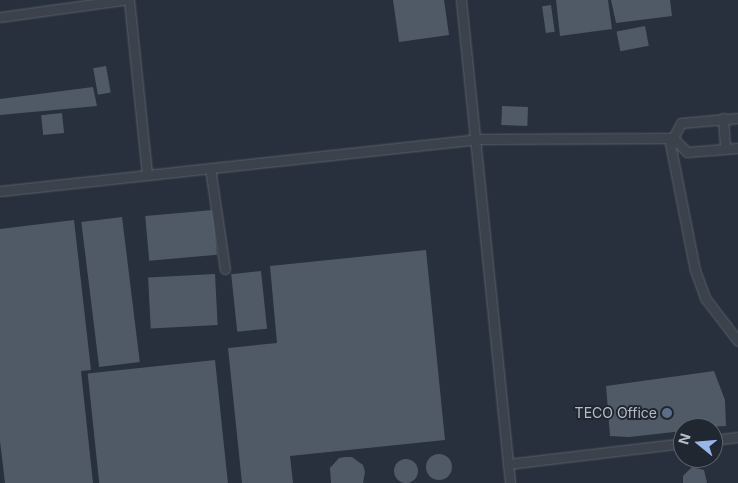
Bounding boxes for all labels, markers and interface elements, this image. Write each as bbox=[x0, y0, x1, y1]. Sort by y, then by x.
place label: TECO Office bbox=[575, 405, 657, 421]
marker: TECO Office bbox=[661, 407, 673, 419]
north arrow bbox=[673, 418, 723, 468]
text: N bbox=[674, 431, 694, 446]

